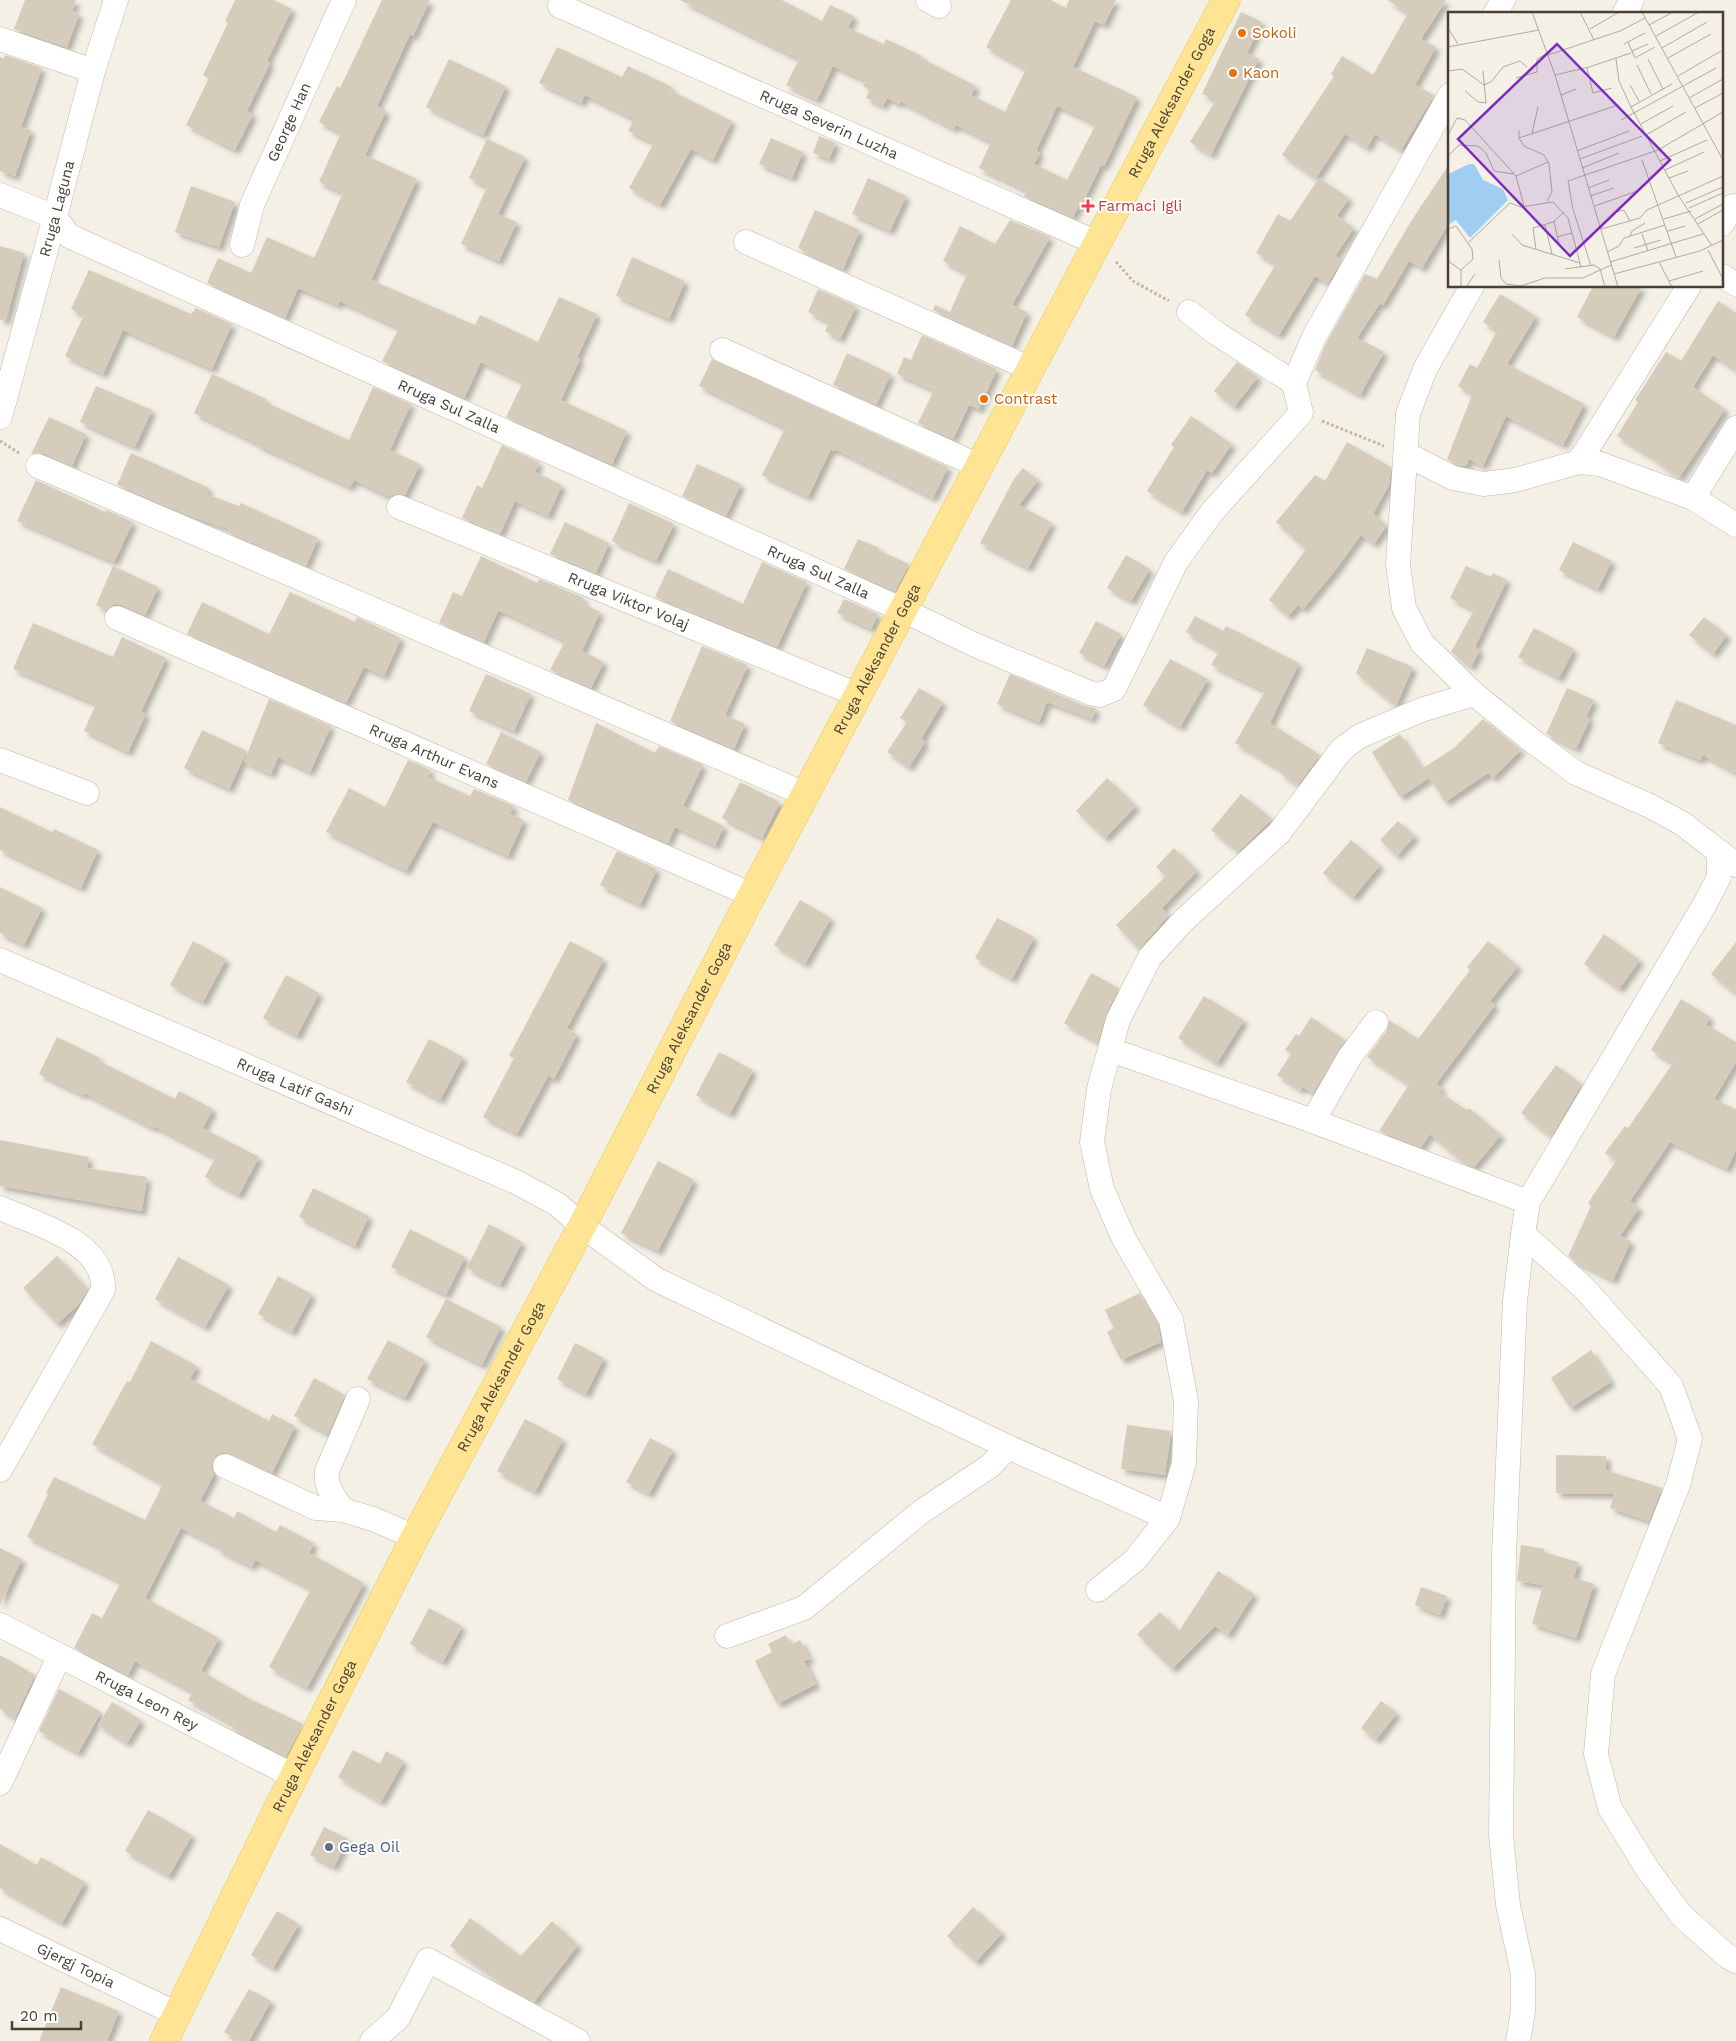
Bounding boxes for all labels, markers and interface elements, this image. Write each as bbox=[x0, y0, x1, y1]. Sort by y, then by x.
inset map bbox=[1448, 12, 1724, 288]
street label: Rruga Aleksander Goga bbox=[1124, 23, 1219, 181]
place label: Sokoli bbox=[1252, 24, 1296, 42]
marker: Sokoli bbox=[1236, 27, 1248, 39]
place label: Kaon bbox=[1243, 64, 1279, 82]
marker: Kaon bbox=[1227, 67, 1239, 79]
street label: George Han bbox=[264, 80, 315, 165]
street label: Rruga Severin Luzha bbox=[757, 86, 901, 163]
street label: Rruga Laguna bbox=[35, 158, 78, 259]
place label: Farmaci Igli bbox=[1098, 197, 1182, 215]
marker: Farmaci Igli bbox=[1082, 200, 1094, 212]
street label: Rruga Sul Zalla bbox=[395, 376, 503, 437]
place label: Contrast bbox=[994, 390, 1058, 408]
marker: Contrast bbox=[978, 393, 990, 405]
street label: Rruga Sul Zalla bbox=[764, 541, 873, 603]
street label: Rruga Viktor Volaj bbox=[565, 568, 692, 634]
street label: Rruga Aleksander Goga bbox=[830, 580, 925, 738]
street label: Rruga Arthur Evans bbox=[367, 720, 502, 793]
street label: Rruga Aleksander Goga bbox=[642, 938, 736, 1097]
street label: Rruga Latif Gashi bbox=[234, 1054, 356, 1120]
street label: Rruga Aleksander Goga bbox=[453, 1298, 549, 1455]
street label: Rruga Aleksander Goga bbox=[269, 1656, 361, 1815]
street label: Rruga Leon Rey bbox=[92, 1667, 201, 1734]
place label: Gega Oil bbox=[339, 1838, 400, 1856]
marker: Gega Oil bbox=[323, 1841, 335, 1853]
street label: Gjergj Topia bbox=[34, 1939, 118, 1992]
scale bar bbox=[12, 1998, 81, 2030]
text: 20 m bbox=[20, 2007, 58, 2025]

